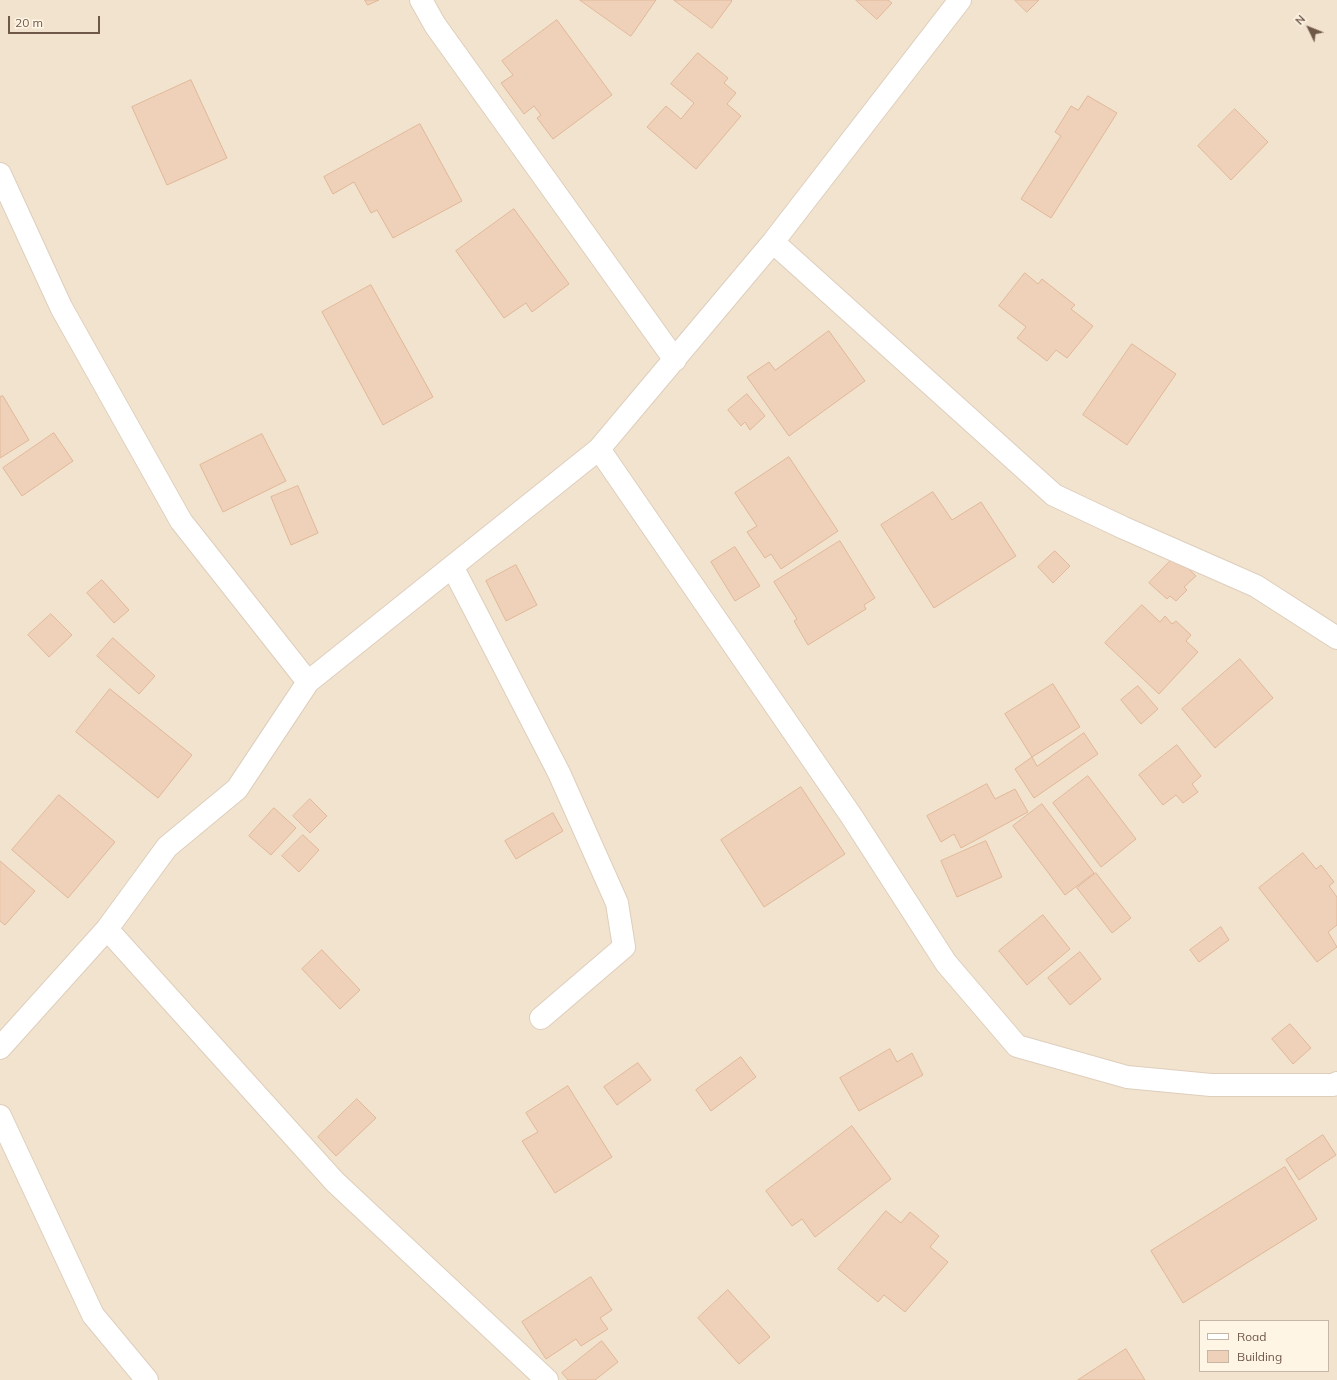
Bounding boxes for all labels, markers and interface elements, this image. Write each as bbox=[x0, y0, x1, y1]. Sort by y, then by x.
scale bar bbox=[10, 8, 102, 34]
north arrow bbox=[1289, 8, 1329, 48]
text: N bbox=[1292, 12, 1308, 28]
text: 20 m bbox=[15, 15, 43, 30]
legend bbox=[1199, 1320, 1329, 1372]
text: Road bbox=[1237, 1329, 1266, 1344]
text: Building bbox=[1237, 1349, 1282, 1364]

